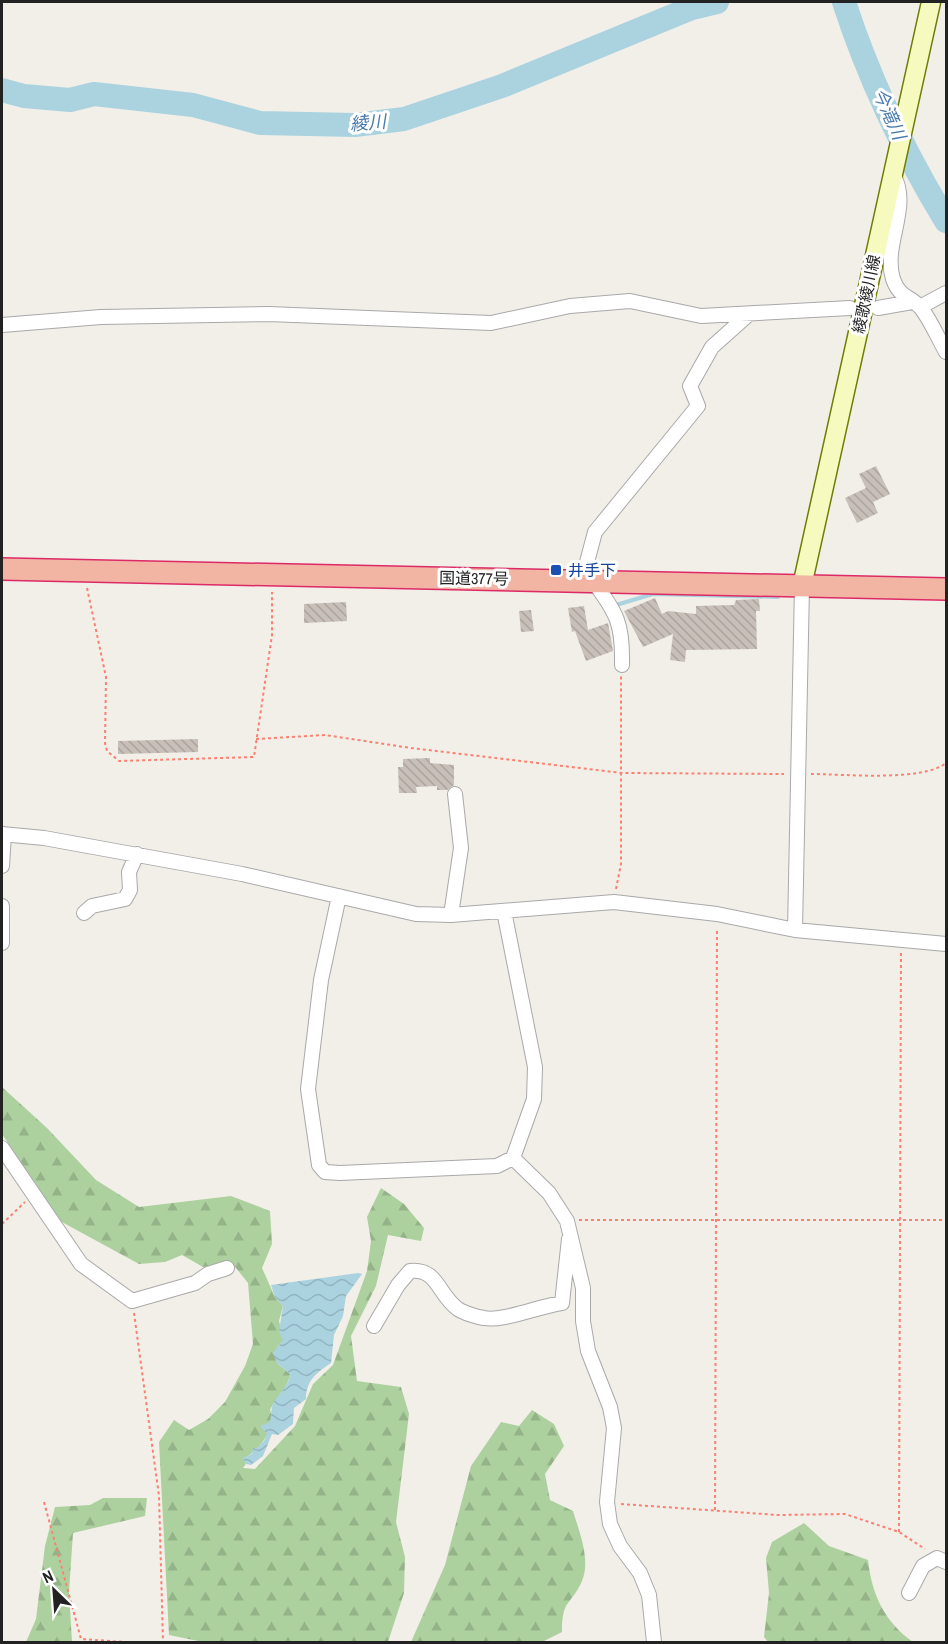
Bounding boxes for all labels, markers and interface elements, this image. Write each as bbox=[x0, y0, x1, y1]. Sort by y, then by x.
water label: 今滝川 bbox=[867, 84, 913, 145]
water label: 綾川 bbox=[349, 108, 389, 137]
street label: 綾歌綾川線 bbox=[847, 253, 885, 335]
place label: 井手下 bbox=[568, 559, 616, 581]
marker: 井手下 bbox=[549, 563, 563, 577]
street label: 国道377号 bbox=[439, 566, 509, 590]
north arrow bbox=[24, 1560, 84, 1620]
text: N bbox=[39, 1564, 57, 1588]

